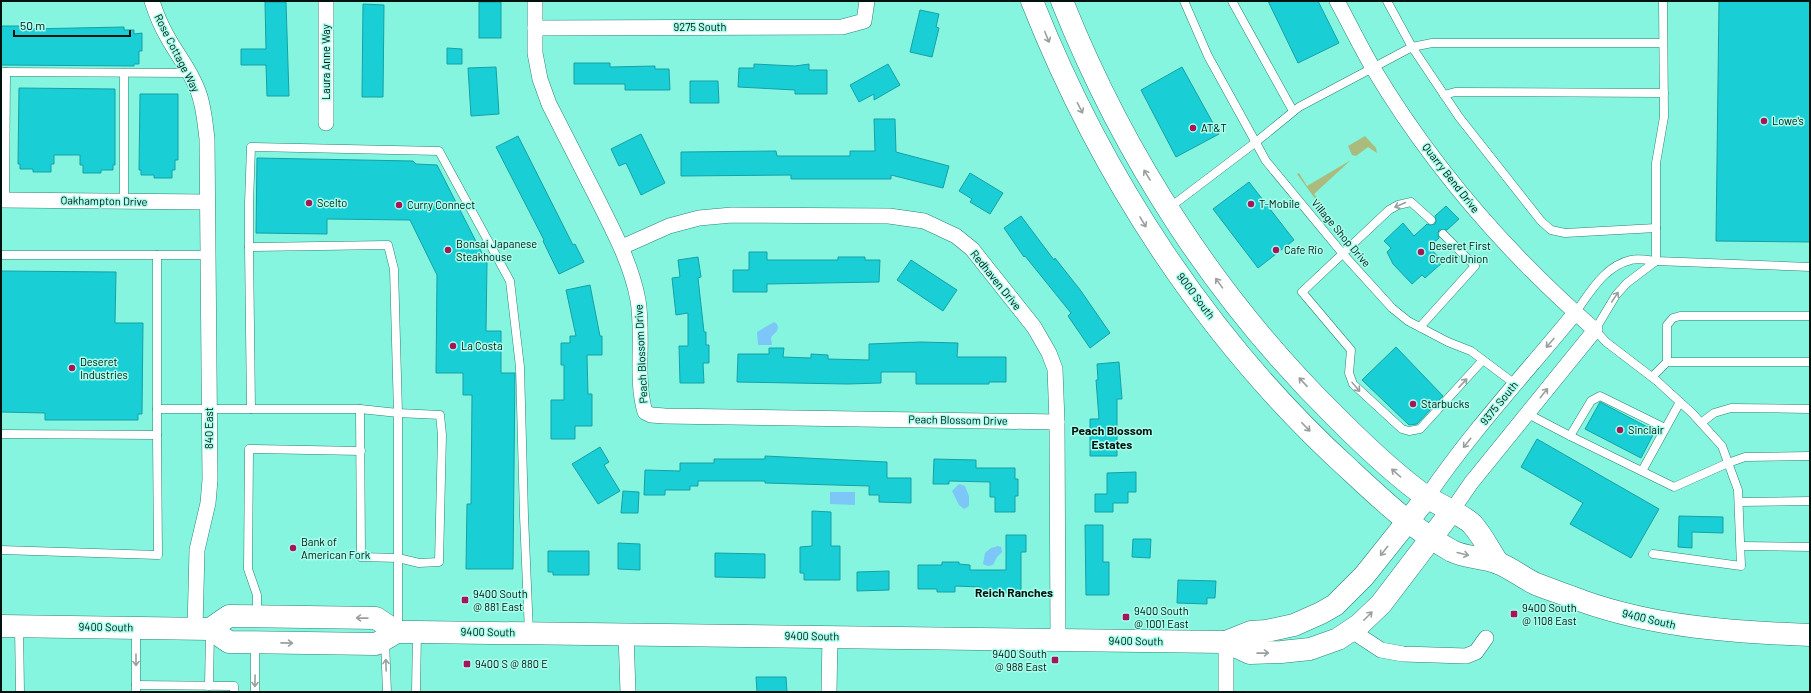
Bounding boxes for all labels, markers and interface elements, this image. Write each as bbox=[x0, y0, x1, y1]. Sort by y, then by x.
scale bar bbox=[14, 12, 130, 38]
street label: Rose Cottage Way bbox=[152, 12, 203, 94]
text: 50 m bbox=[20, 18, 45, 32]
street label: 9275 South bbox=[674, 20, 727, 33]
street label: Laura Anne Way bbox=[319, 24, 332, 100]
one-way arrow bbox=[1044, 31, 1051, 43]
one-way arrow bbox=[1077, 102, 1084, 114]
place label: Lowe's bbox=[1772, 114, 1804, 127]
marker: Lowe's bbox=[1759, 116, 1769, 126]
place label: AT&T bbox=[1201, 121, 1227, 134]
marker: AT&T bbox=[1188, 123, 1198, 133]
street label: Quarry Bend Drive bbox=[1420, 140, 1483, 215]
one-way arrow bbox=[1143, 170, 1151, 181]
street label: Oakhampton Drive bbox=[60, 193, 148, 208]
place label: Scelto bbox=[317, 196, 347, 209]
street label: Village Shop Drive bbox=[1309, 196, 1374, 270]
place label: T-Mobile bbox=[1259, 197, 1300, 210]
marker: Scelto bbox=[304, 198, 314, 208]
place label: Curry Connect bbox=[407, 198, 475, 211]
marker: T-Mobile bbox=[1246, 199, 1256, 209]
marker: Curry Connect bbox=[394, 200, 404, 210]
one-way arrow bbox=[1394, 202, 1406, 209]
one-way arrow bbox=[1140, 216, 1148, 228]
place label: Bonsai Japanese Steakhouse bbox=[456, 237, 537, 263]
place label: Deseret First Credit Union bbox=[1429, 239, 1491, 265]
place label: Cafe Rio bbox=[1284, 243, 1323, 256]
marker: Bonsai Japanese Steakhouse bbox=[443, 245, 453, 255]
marker: Cafe Rio bbox=[1271, 245, 1281, 255]
street label: Redhaven Drive bbox=[968, 247, 1025, 312]
marker: Deseret First Credit Union bbox=[1416, 247, 1426, 257]
street label: 9000 South bbox=[1175, 270, 1218, 322]
one-way arrow bbox=[1215, 277, 1224, 288]
one-way arrow bbox=[1611, 292, 1619, 303]
street label: Peach Blossom Drive bbox=[631, 304, 650, 404]
one-way arrow bbox=[1546, 338, 1555, 348]
place label: La Costa bbox=[461, 339, 503, 352]
marker: La Costa bbox=[448, 341, 458, 351]
place label: Deseret Industries bbox=[80, 355, 128, 381]
marker: Deseret Industries bbox=[67, 363, 77, 373]
one-way arrow bbox=[1298, 377, 1307, 387]
one-way arrow bbox=[1458, 378, 1467, 388]
street label: 9375 South bbox=[1477, 378, 1520, 427]
one-way arrow bbox=[1352, 381, 1361, 392]
one-way arrow bbox=[1540, 388, 1549, 398]
place label: Starbucks bbox=[1421, 397, 1469, 410]
marker: Starbucks bbox=[1408, 399, 1418, 409]
street label: 840 East bbox=[202, 407, 215, 449]
street label: Peach Blossom Drive bbox=[908, 412, 1008, 427]
one-way arrow bbox=[1301, 422, 1311, 432]
district label: Peach Blossom Estates bbox=[1072, 423, 1152, 451]
place label: Sinclair bbox=[1628, 423, 1664, 436]
marker: Sinclair bbox=[1615, 425, 1625, 435]
one-way arrow bbox=[1463, 438, 1472, 448]
one-way arrow bbox=[1390, 469, 1401, 478]
place label: Bank of American Fork bbox=[301, 535, 371, 561]
marker: Bank of American Fork bbox=[288, 543, 298, 553]
one-way arrow bbox=[1380, 545, 1389, 556]
one-way arrow bbox=[1456, 551, 1469, 559]
district label: Reich Ranches bbox=[975, 585, 1053, 599]
place label: 9400 South @ 881 East bbox=[473, 587, 528, 613]
marker: 9400 South @ 881 East bbox=[460, 595, 470, 605]
place label: 9400 South @ 1108 East bbox=[1522, 601, 1577, 627]
place label: 9400 South @ 1001 East bbox=[1134, 604, 1189, 630]
street label: 9400 South bbox=[1621, 606, 1677, 631]
marker: 9400 South @ 1108 East bbox=[1509, 609, 1519, 619]
marker: 9400 South @ 1001 East bbox=[1121, 612, 1131, 622]
one-way arrow bbox=[1363, 612, 1373, 621]
one-way arrow bbox=[356, 614, 369, 622]
street label: 9400 South bbox=[79, 620, 134, 633]
street label: 9400 South bbox=[461, 625, 516, 638]
street label: 9400 South bbox=[785, 629, 840, 642]
street label: 9400 South bbox=[1109, 634, 1164, 647]
one-way arrow bbox=[280, 639, 293, 647]
place label: 9400 South @ 988 East bbox=[992, 647, 1047, 673]
one-way arrow bbox=[1256, 649, 1269, 656]
one-way arrow bbox=[132, 653, 140, 666]
marker: 9400 South @ 988 East bbox=[1050, 655, 1060, 665]
place label: 9400 S @ 880 E bbox=[475, 657, 548, 670]
one-way arrow bbox=[383, 659, 390, 672]
marker: 9400 S @ 880 E bbox=[462, 659, 472, 669]
one-way arrow bbox=[251, 674, 259, 687]

